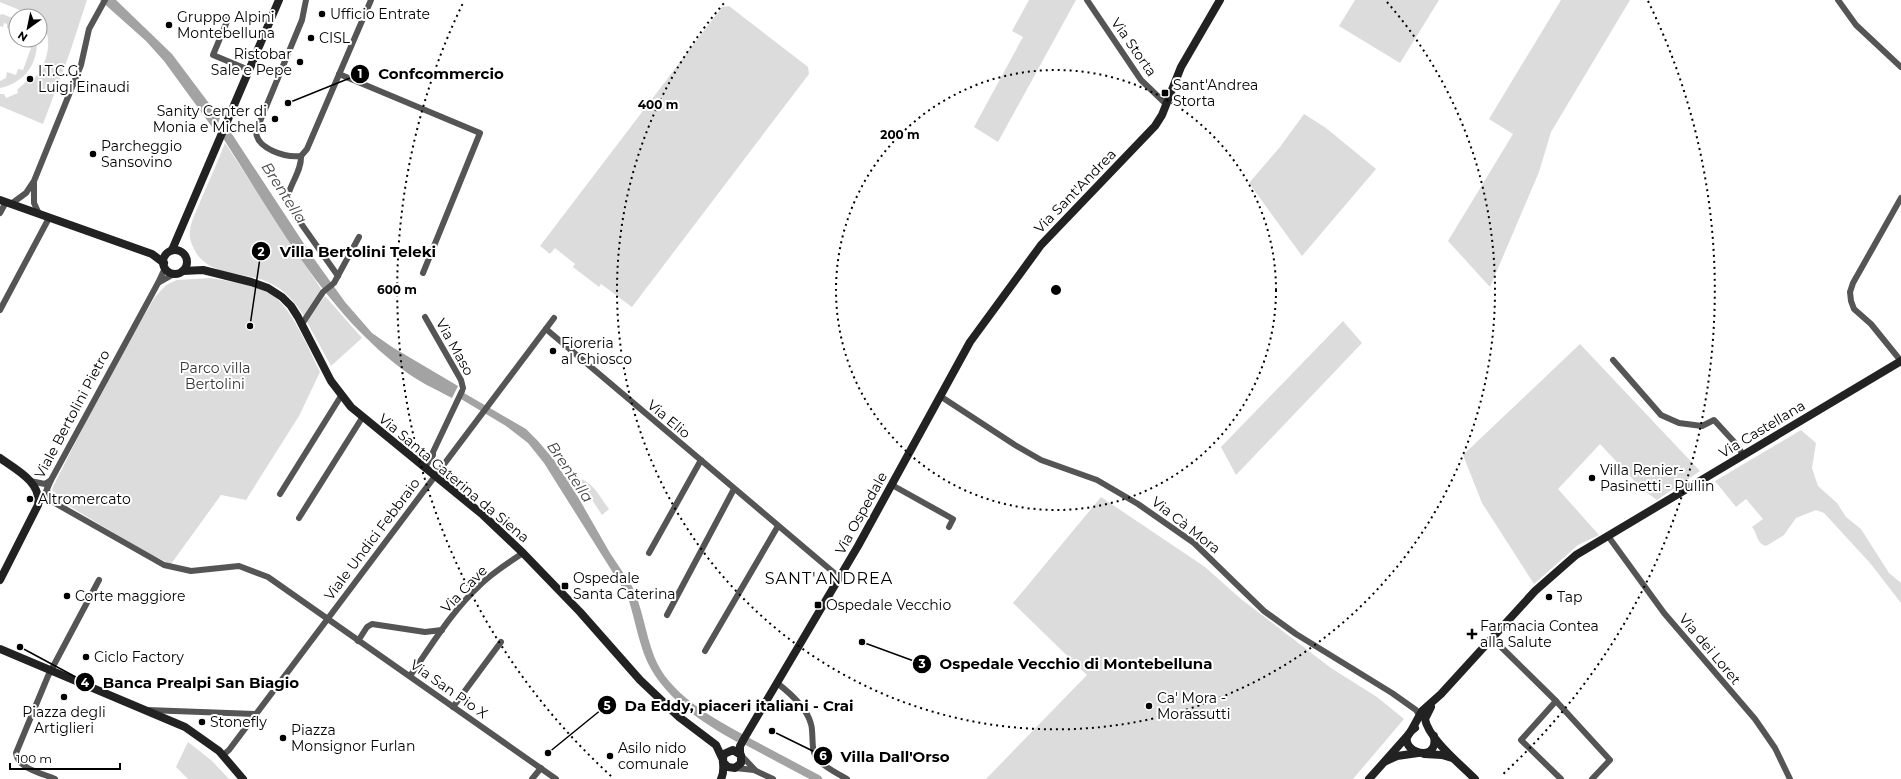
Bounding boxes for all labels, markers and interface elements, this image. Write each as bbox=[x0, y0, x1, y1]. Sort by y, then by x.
place label: Ufficio Entrate bbox=[330, 5, 430, 23]
north arrow bbox=[8, 8, 48, 48]
place label: Gruppo Alpini Montebelluna bbox=[177, 8, 275, 42]
marker: Ufficio Entrate bbox=[317, 9, 327, 19]
street label: Via Storta bbox=[1107, 14, 1161, 80]
marker: Gruppo Alpini Montebelluna bbox=[164, 20, 174, 30]
text: N bbox=[15, 28, 30, 45]
place label: CISL bbox=[319, 29, 351, 47]
marker: CISL bbox=[306, 33, 316, 43]
place label: Ristobar Sale e Pepe bbox=[211, 45, 292, 79]
marker: Ristobar Sale e Pepe bbox=[295, 57, 305, 67]
callout: Confcommercio bbox=[350, 61, 512, 88]
place label: I.T.C.G. Luigi Einaudi bbox=[38, 62, 130, 96]
text: Confcommercio bbox=[378, 64, 504, 83]
text: 1 bbox=[358, 66, 362, 81]
marker: I.T.C.G. Luigi Einaudi bbox=[25, 74, 35, 84]
place label: Sant'Andrea Storta bbox=[1173, 76, 1258, 110]
marker: Sant'Andrea Storta bbox=[1160, 88, 1170, 98]
text: 400 m bbox=[638, 97, 678, 112]
place label: Sanity Center di Monia e Michela bbox=[153, 102, 267, 136]
marker: Sanity Center di Monia e Michela bbox=[270, 114, 280, 124]
text: 200 m bbox=[880, 127, 920, 142]
place label: Parcheggio Sansovino bbox=[101, 137, 182, 171]
street label: Via Sant'Andrea bbox=[1030, 145, 1120, 237]
marker: Parcheggio Sansovino bbox=[88, 149, 98, 159]
water label: Brentella bbox=[258, 158, 311, 227]
callout: Villa Bertolini Teleki bbox=[251, 238, 444, 265]
text: Villa Bertolini Teleki bbox=[279, 242, 436, 261]
text: 2 bbox=[257, 244, 265, 259]
text: 600 m bbox=[377, 282, 417, 297]
centre of rings bbox=[1049, 283, 1063, 297]
street label: Via Maso bbox=[432, 315, 478, 379]
place label: Fioreria al Chiosco bbox=[561, 334, 632, 368]
street label: Viale Bertolini Pietro bbox=[30, 346, 114, 481]
marker: Fioreria al Chiosco bbox=[548, 346, 558, 356]
park label: Parco villa Bertolini bbox=[180, 359, 250, 393]
street label: Via Elio bbox=[644, 396, 694, 442]
street label: Via Castellana bbox=[1716, 396, 1808, 462]
street label: Via Santa Caterina da Siena bbox=[375, 410, 533, 546]
water label: Brentella bbox=[543, 438, 598, 506]
place label: Villa Renier- Pasinetti - Pullin bbox=[1600, 461, 1714, 495]
street label: Via Ospedale bbox=[831, 469, 891, 557]
marker: Villa Renier- Pasinetti - Pullin bbox=[1587, 473, 1597, 483]
street label: Viale Undici Febbraio bbox=[320, 474, 424, 604]
place label: Altromercato bbox=[38, 490, 131, 508]
street label: Via Cà Mora bbox=[1148, 493, 1224, 557]
marker: Altromercato bbox=[25, 494, 35, 504]
street label: Via Cave bbox=[437, 562, 491, 616]
place label: Ospedale Santa Caterina bbox=[573, 569, 676, 603]
district label: SANT'ANDREA bbox=[765, 569, 893, 588]
marker: Ospedale Santa Caterina bbox=[560, 581, 570, 591]
place label: Corte maggiore bbox=[75, 587, 185, 605]
place label: Tap bbox=[1557, 588, 1582, 606]
marker: Corte maggiore bbox=[62, 591, 72, 601]
marker: Tap bbox=[1544, 592, 1554, 602]
place label: Ospedale Vecchio bbox=[826, 596, 951, 614]
marker: Ospedale Vecchio bbox=[813, 600, 823, 610]
street label: Via dei Loret bbox=[1675, 610, 1745, 688]
place label: Farmacia Contea alla Salute bbox=[1480, 617, 1599, 651]
marker: Farmacia Contea alla Salute bbox=[1467, 629, 1477, 639]
place label: Ciclo Factory bbox=[94, 648, 184, 666]
callout: Ospedale Vecchio di Montebelluna bbox=[912, 650, 1221, 677]
marker: Ciclo Factory bbox=[81, 652, 91, 662]
text: Ospedale Vecchio di Montebelluna bbox=[940, 654, 1212, 673]
street label: Via San Pio X bbox=[407, 656, 491, 722]
text: 3 bbox=[917, 656, 926, 671]
callout: Banca Prealpi San Biagio bbox=[75, 669, 307, 696]
text: Banca Prealpi San Biagio bbox=[103, 673, 299, 692]
text: 4 bbox=[81, 675, 90, 690]
place label: Ca' Mora - Morassutti bbox=[1157, 689, 1230, 723]
marker: Piazza degli Artiglieri bbox=[59, 692, 69, 702]
callout: Da Eddy, piaceri italiani - Crai bbox=[597, 692, 861, 719]
text: Da Eddy, piaceri italiani - Crai bbox=[625, 696, 853, 715]
text: 5 bbox=[603, 698, 611, 713]
marker: Ca' Mora - Morassutti bbox=[1144, 701, 1154, 711]
place label: Piazza degli Artiglieri bbox=[22, 703, 106, 737]
place label: Stonefly bbox=[210, 713, 267, 731]
marker: Stonefly bbox=[197, 717, 207, 727]
place label: Piazza Monsignor Furlan bbox=[291, 721, 415, 755]
marker: Piazza Monsignor Furlan bbox=[278, 733, 288, 743]
place label: Asilo nido comunale bbox=[618, 739, 689, 773]
callout: Villa Dall'Orso bbox=[813, 743, 958, 770]
scale bar bbox=[10, 745, 120, 771]
text: Villa Dall'Orso bbox=[840, 747, 950, 766]
text: 6 bbox=[819, 748, 827, 763]
text: 100 m bbox=[16, 751, 52, 766]
marker: Asilo nido comunale bbox=[605, 751, 615, 761]

